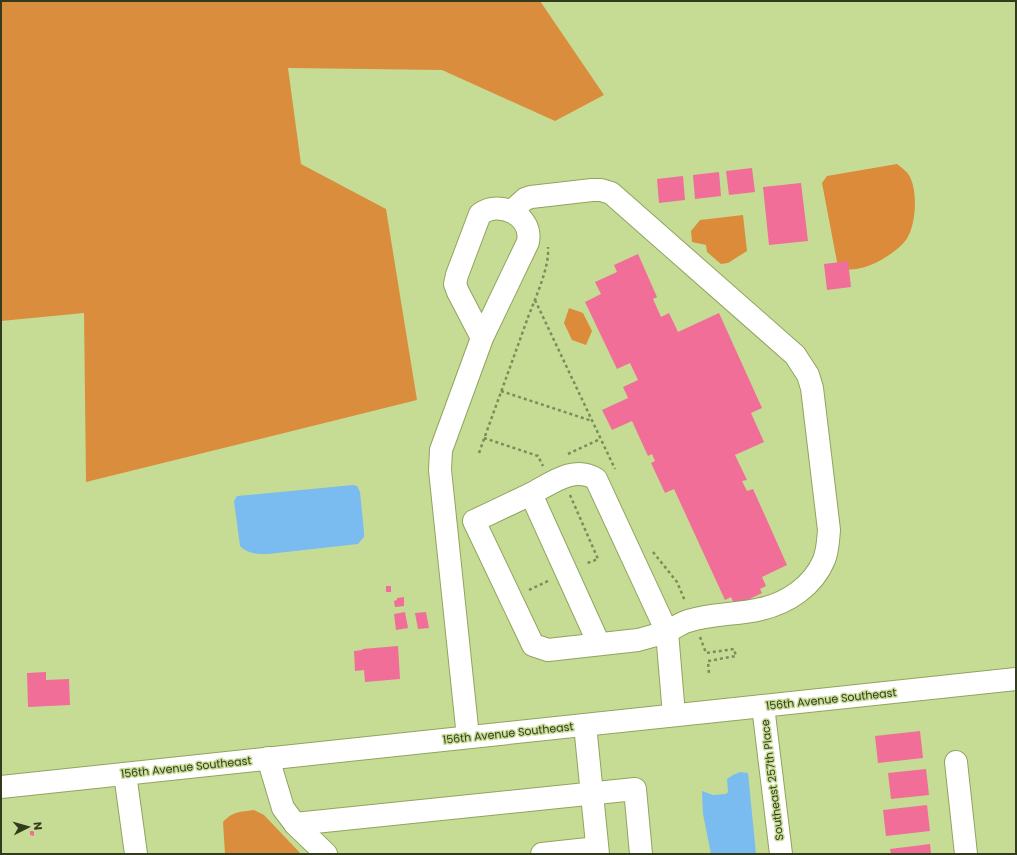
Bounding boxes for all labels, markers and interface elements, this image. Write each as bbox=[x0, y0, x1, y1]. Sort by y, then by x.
street label: 156th Avenue Southeast bbox=[765, 684, 897, 714]
street label: 156th Avenue Southeast bbox=[442, 718, 574, 748]
street label: Southeast 257th Place bbox=[757, 718, 787, 841]
street label: 156th Avenue Southeast bbox=[120, 752, 252, 782]
north arrow bbox=[8, 807, 48, 847]
text: N bbox=[30, 821, 46, 831]

